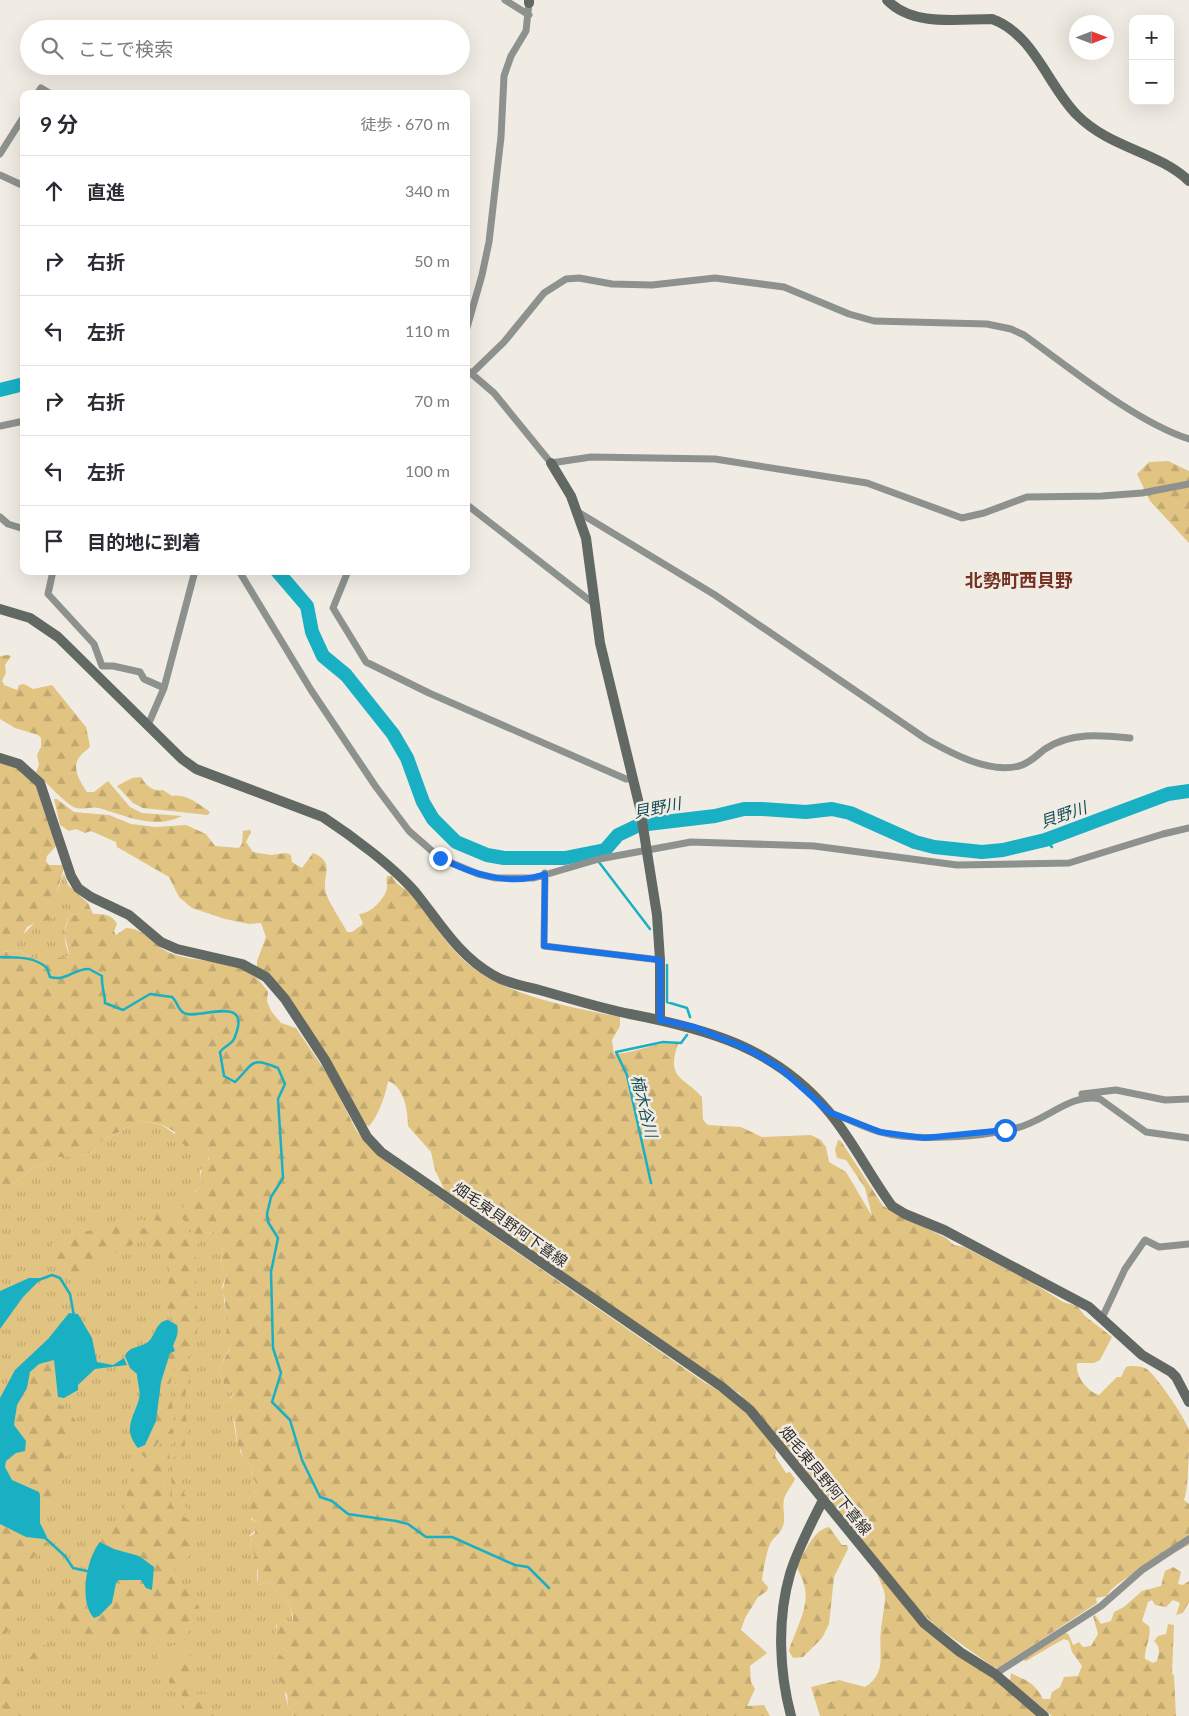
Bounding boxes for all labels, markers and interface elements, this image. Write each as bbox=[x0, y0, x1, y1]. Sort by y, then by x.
north arrow bbox=[1069, 15, 1114, 60]
map controls bbox=[1129, 15, 1174, 105]
button: + bbox=[1129, 15, 1174, 60]
search box bbox=[20, 20, 470, 75]
icon: search bbox=[38, 34, 66, 62]
text: ここで検索 bbox=[78, 37, 173, 60]
button: − bbox=[1129, 60, 1174, 105]
text: 9 分 bbox=[40, 111, 78, 136]
text: 徒歩 · 670 m bbox=[361, 114, 450, 133]
icon: ahead bbox=[40, 177, 68, 205]
text: 直進 bbox=[87, 180, 125, 203]
text: 340 m bbox=[405, 181, 450, 200]
icon: right bbox=[40, 247, 68, 275]
text: 右折 bbox=[87, 250, 125, 273]
text: 50 m bbox=[414, 251, 450, 270]
icon: left bbox=[40, 317, 68, 345]
text: 左折 bbox=[87, 320, 125, 343]
text: 110 m bbox=[405, 321, 450, 340]
icon: right bbox=[40, 387, 68, 415]
text: 右折 bbox=[87, 390, 125, 413]
text: 70 m bbox=[414, 391, 450, 410]
icon: left bbox=[40, 457, 68, 485]
text: 左折 bbox=[87, 460, 125, 483]
text: 100 m bbox=[405, 461, 450, 480]
icon: arrive bbox=[40, 527, 68, 555]
text: 目的地に到着 bbox=[87, 530, 201, 553]
district label: 北勢町西貝野 bbox=[965, 569, 1073, 591]
water label: 貝野川 bbox=[632, 793, 684, 821]
water label: 貝野川 bbox=[1037, 797, 1091, 831]
route end bbox=[429, 847, 452, 870]
water label: 楠木谷川 bbox=[628, 1073, 662, 1141]
route start bbox=[994, 1119, 1017, 1142]
street label: 畑毛東貝野阿下喜線 bbox=[451, 1178, 571, 1270]
street label: 畑毛東貝野阿下喜線 bbox=[777, 1422, 875, 1538]

